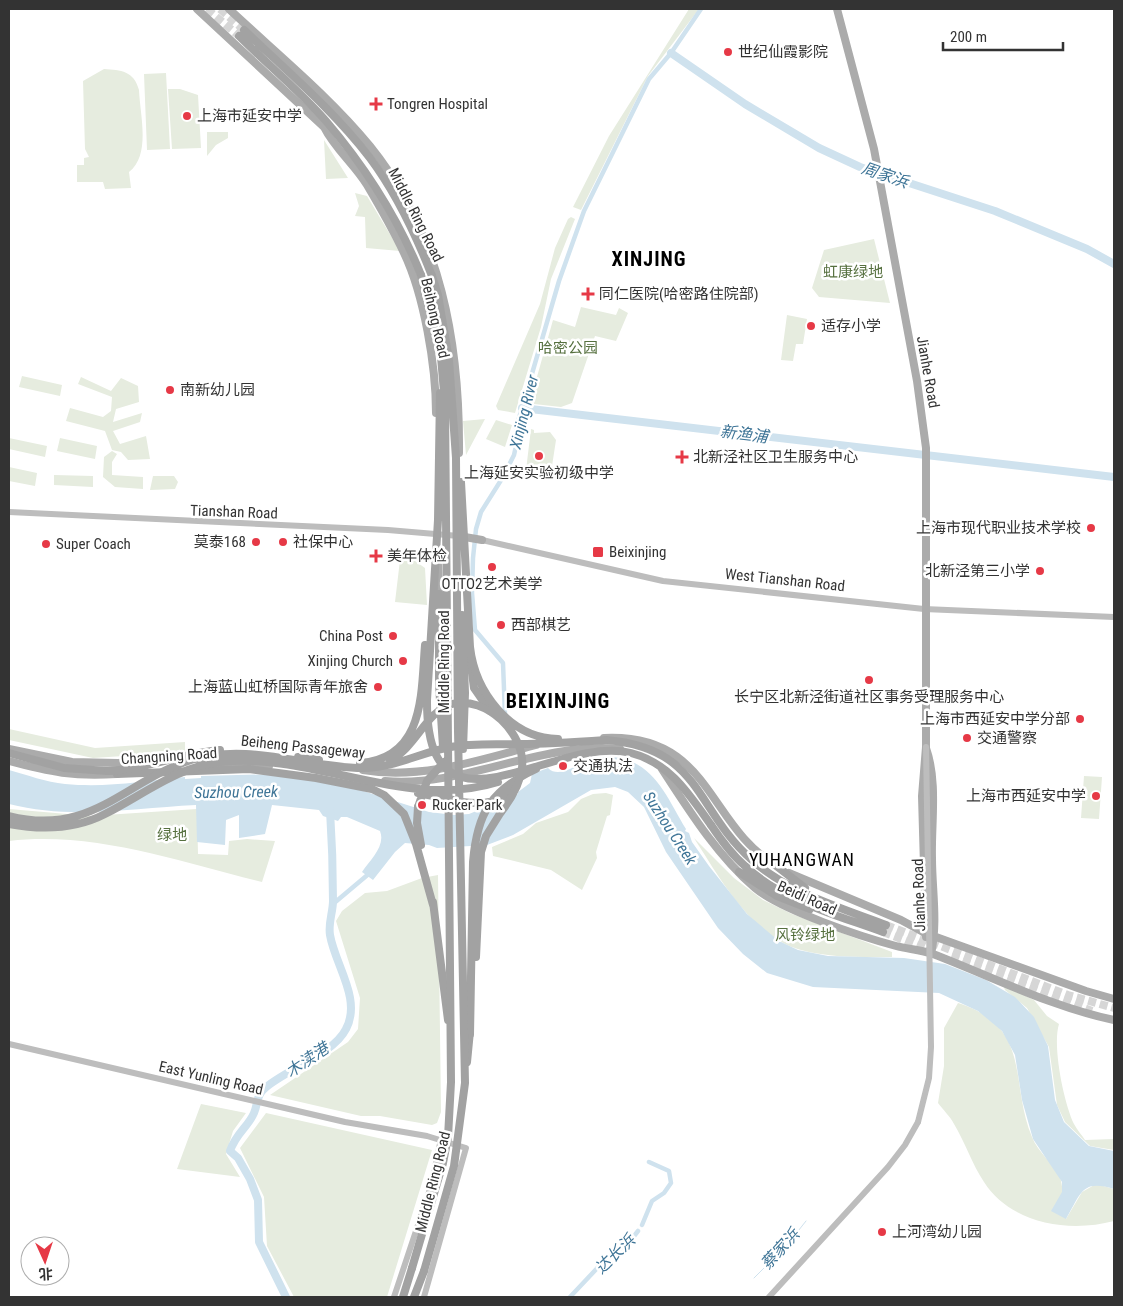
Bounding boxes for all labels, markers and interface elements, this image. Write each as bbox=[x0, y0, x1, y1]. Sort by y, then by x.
scale bar bbox=[943, 20, 1063, 52]
text: 200 m bbox=[950, 28, 987, 46]
place label: 世纪仙霞影院 bbox=[738, 43, 828, 61]
marker: 世纪仙霞影院 bbox=[722, 46, 734, 58]
place label: Tongren Hospital bbox=[387, 95, 488, 113]
marker: Tongren Hospital bbox=[369, 97, 383, 111]
place label: 上海市延安中学 bbox=[197, 107, 302, 125]
marker: 上海市延安中学 bbox=[181, 110, 193, 122]
water label: 周家浜 bbox=[859, 158, 913, 192]
street label: Middle Ring Road bbox=[385, 165, 447, 265]
district label: XINJING bbox=[612, 247, 687, 271]
park label: 虹康绿地 bbox=[823, 263, 883, 281]
street label: Beihong Road bbox=[417, 276, 453, 360]
place label: 同仁医院(哈密路住院部) bbox=[599, 285, 759, 303]
marker: 同仁医院(哈密路住院部) bbox=[581, 287, 595, 301]
place label: 适存小学 bbox=[821, 317, 881, 335]
marker: 适存小学 bbox=[805, 320, 817, 332]
street label: Jianhe Road bbox=[913, 334, 943, 410]
park label: 哈密公园 bbox=[538, 339, 598, 357]
water label: Xinjing River bbox=[505, 372, 543, 452]
place label: 南新幼儿园 bbox=[180, 381, 255, 399]
marker: 南新幼儿园 bbox=[164, 384, 176, 396]
water label: 新渔浦 bbox=[719, 422, 772, 447]
place label: 北新泾社区卫生服务中心 bbox=[693, 448, 858, 466]
marker: 上海延安实验初级中学 bbox=[533, 450, 545, 462]
marker: 北新泾社区卫生服务中心 bbox=[675, 450, 689, 464]
place label: 上海延安实验初级中学 bbox=[464, 464, 614, 482]
street label: Tianshan Road bbox=[190, 501, 278, 523]
place label: 上海市现代职业技术学校 bbox=[916, 519, 1081, 537]
marker: 上海市现代职业技术学校 bbox=[1085, 522, 1097, 534]
place label: 莫泰168 bbox=[194, 533, 246, 551]
place label: 社保中心 bbox=[293, 533, 353, 551]
place label: Super Coach bbox=[56, 535, 131, 553]
marker: 莫泰168 bbox=[250, 536, 262, 548]
marker: 社保中心 bbox=[277, 536, 289, 548]
marker: Super Coach bbox=[40, 538, 52, 550]
place label: Beixinjing bbox=[609, 543, 666, 561]
marker: Beixinjing bbox=[591, 545, 605, 559]
place label: 美年体检 bbox=[387, 547, 447, 565]
marker: 美年体检 bbox=[369, 549, 383, 563]
marker: OTTO2艺术美学 bbox=[486, 561, 498, 573]
place label: 北新泾第三小学 bbox=[925, 562, 1030, 580]
street label: West Tianshan Road bbox=[724, 565, 846, 595]
marker: 北新泾第三小学 bbox=[1034, 565, 1046, 577]
place label: OTTO2艺术美学 bbox=[442, 575, 542, 593]
street label: Middle Ring Road bbox=[435, 610, 453, 714]
place label: 西部棋艺 bbox=[511, 616, 571, 634]
marker: 西部棋艺 bbox=[495, 619, 507, 631]
place label: China Post bbox=[319, 627, 383, 645]
marker: China Post bbox=[387, 630, 399, 642]
place label: Xinjing Church bbox=[308, 652, 393, 670]
marker: Xinjing Church bbox=[397, 655, 409, 667]
marker: 长宁区北新泾街道社区事务受理服务中心 bbox=[863, 674, 875, 686]
place label: 上海蓝山虹桥国际青年旅舍 bbox=[188, 678, 368, 696]
marker: 上海蓝山虹桥国际青年旅舍 bbox=[372, 681, 384, 693]
place label: 长宁区北新泾街道社区事务受理服务中心 bbox=[734, 688, 1004, 706]
district label: BEIXINJING bbox=[506, 689, 610, 713]
place label: 上海市西延安中学分部 bbox=[920, 710, 1070, 728]
marker: 上海市西延安中学分部 bbox=[1074, 713, 1086, 725]
place label: 交通警察 bbox=[977, 729, 1037, 747]
street label: Beiheng Passageway bbox=[240, 732, 366, 762]
marker: 交通警察 bbox=[961, 732, 973, 744]
street label: Changning Road bbox=[120, 744, 218, 768]
place label: 交通执法 bbox=[573, 757, 633, 775]
marker: 交通执法 bbox=[557, 760, 569, 772]
water label: Suzhou Creek bbox=[194, 782, 279, 802]
place label: 上海市西延安中学 bbox=[966, 787, 1086, 805]
water label: Suzhou Creek bbox=[639, 788, 701, 869]
marker: 上海市西延安中学 bbox=[1090, 790, 1102, 802]
place label: Rucker Park bbox=[432, 796, 503, 814]
marker: Rucker Park bbox=[416, 799, 428, 811]
park label: 绿地 bbox=[157, 826, 187, 844]
district label: YUHANGWAN bbox=[749, 849, 855, 870]
street label: Jianhe Road bbox=[909, 858, 929, 932]
street label: Beidi Road bbox=[775, 877, 839, 919]
park label: 风铃绿地 bbox=[775, 926, 835, 944]
water label: 木渎港 bbox=[282, 1038, 334, 1081]
street label: East Yunling Road bbox=[157, 1057, 265, 1099]
street label: Middle Ring Road bbox=[412, 1130, 454, 1234]
water label: 蔡家浜 bbox=[757, 1223, 804, 1273]
place label: 上河湾幼儿园 bbox=[892, 1223, 982, 1241]
marker: 上河湾幼儿园 bbox=[876, 1226, 888, 1238]
water label: 达长浜 bbox=[591, 1229, 640, 1278]
north arrow bbox=[20, 1236, 70, 1286]
text: 北 bbox=[38, 1266, 53, 1282]

